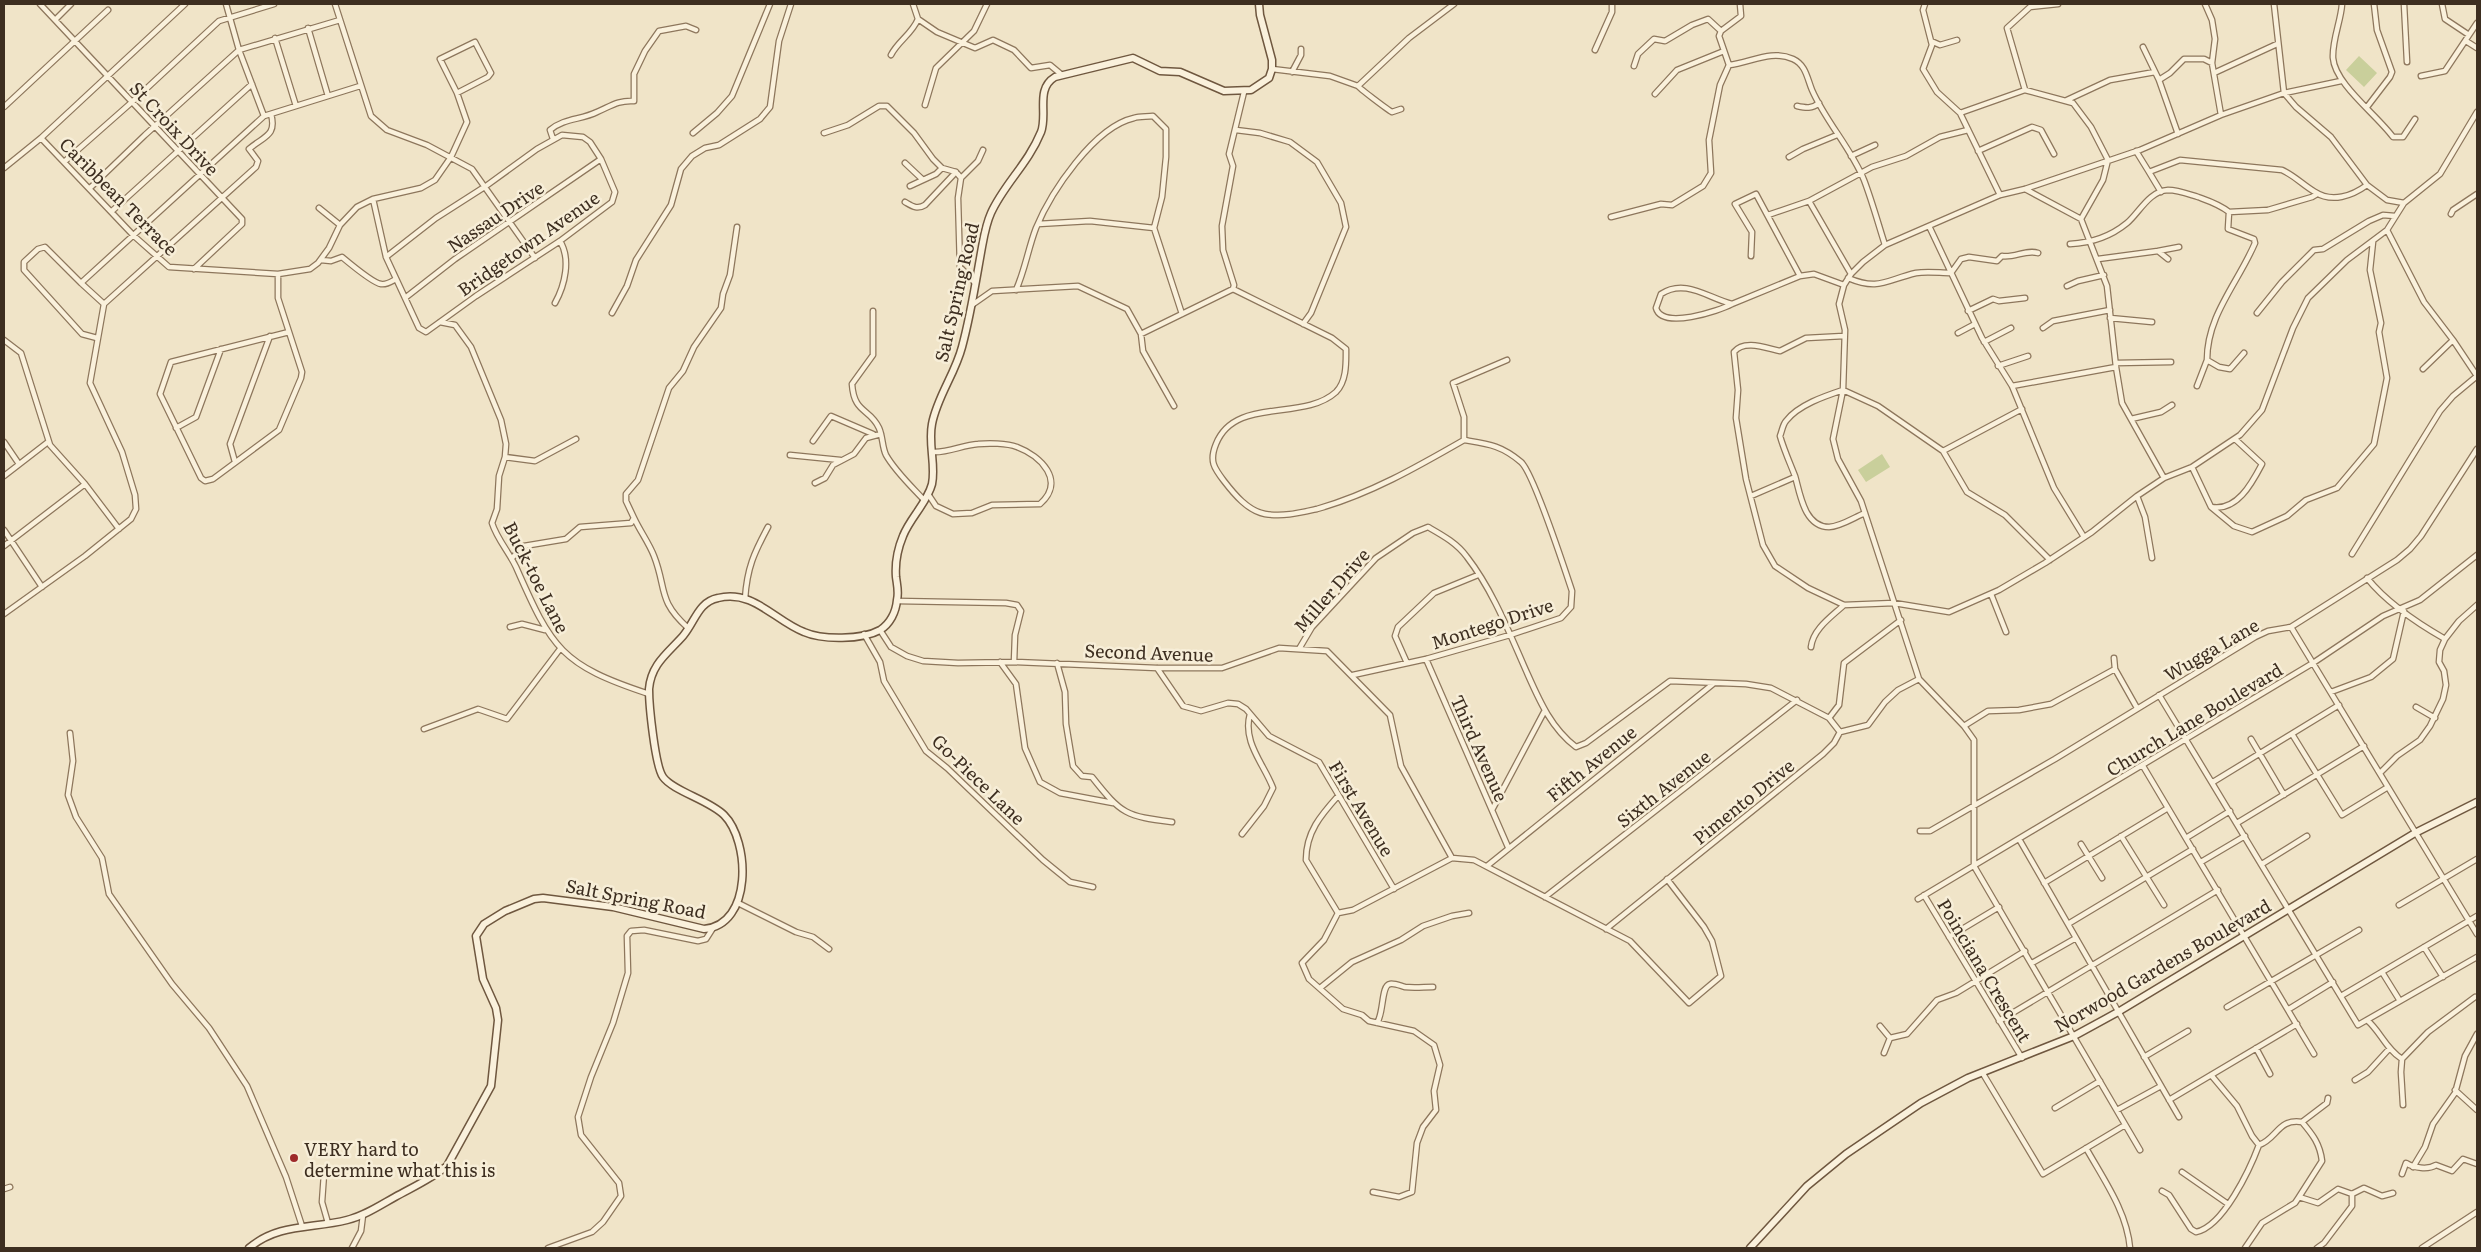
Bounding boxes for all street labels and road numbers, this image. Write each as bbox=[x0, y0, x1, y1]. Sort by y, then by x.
street label: St Croix Drive bbox=[124, 75, 226, 181]
street label: Caribbean Terrace bbox=[54, 131, 184, 261]
street label: Nassau Drive bbox=[441, 174, 549, 258]
street label: Bridgetown Avenue bbox=[451, 184, 605, 302]
street label: Salt Spring Road bbox=[927, 220, 985, 364]
street label: Buck-toe Lane bbox=[497, 517, 577, 637]
street label: Miller Drive bbox=[1287, 542, 1375, 638]
street label: Montego Drive bbox=[1427, 591, 1557, 655]
street label: Wugga Lane bbox=[2158, 611, 2264, 687]
street label: Second Avenue bbox=[1084, 636, 1214, 668]
street label: Church Lane Boulevard bbox=[2101, 655, 2287, 783]
street label: Third Avenue bbox=[1444, 690, 1516, 806]
street label: Fifth Avenue bbox=[1540, 718, 1642, 808]
street label: Go-Piece Lane bbox=[926, 727, 1032, 831]
street label: Sixth Avenue bbox=[1610, 743, 1716, 833]
street label: Pimento Drive bbox=[1687, 752, 1799, 850]
street label: First Avenue bbox=[1323, 755, 1401, 861]
street label: Salt Spring Road bbox=[564, 871, 708, 925]
street label: Norwood Gardens Boulevard bbox=[2048, 892, 2276, 1038]
street label: Poinciana Crescent bbox=[1931, 893, 2039, 1048]

